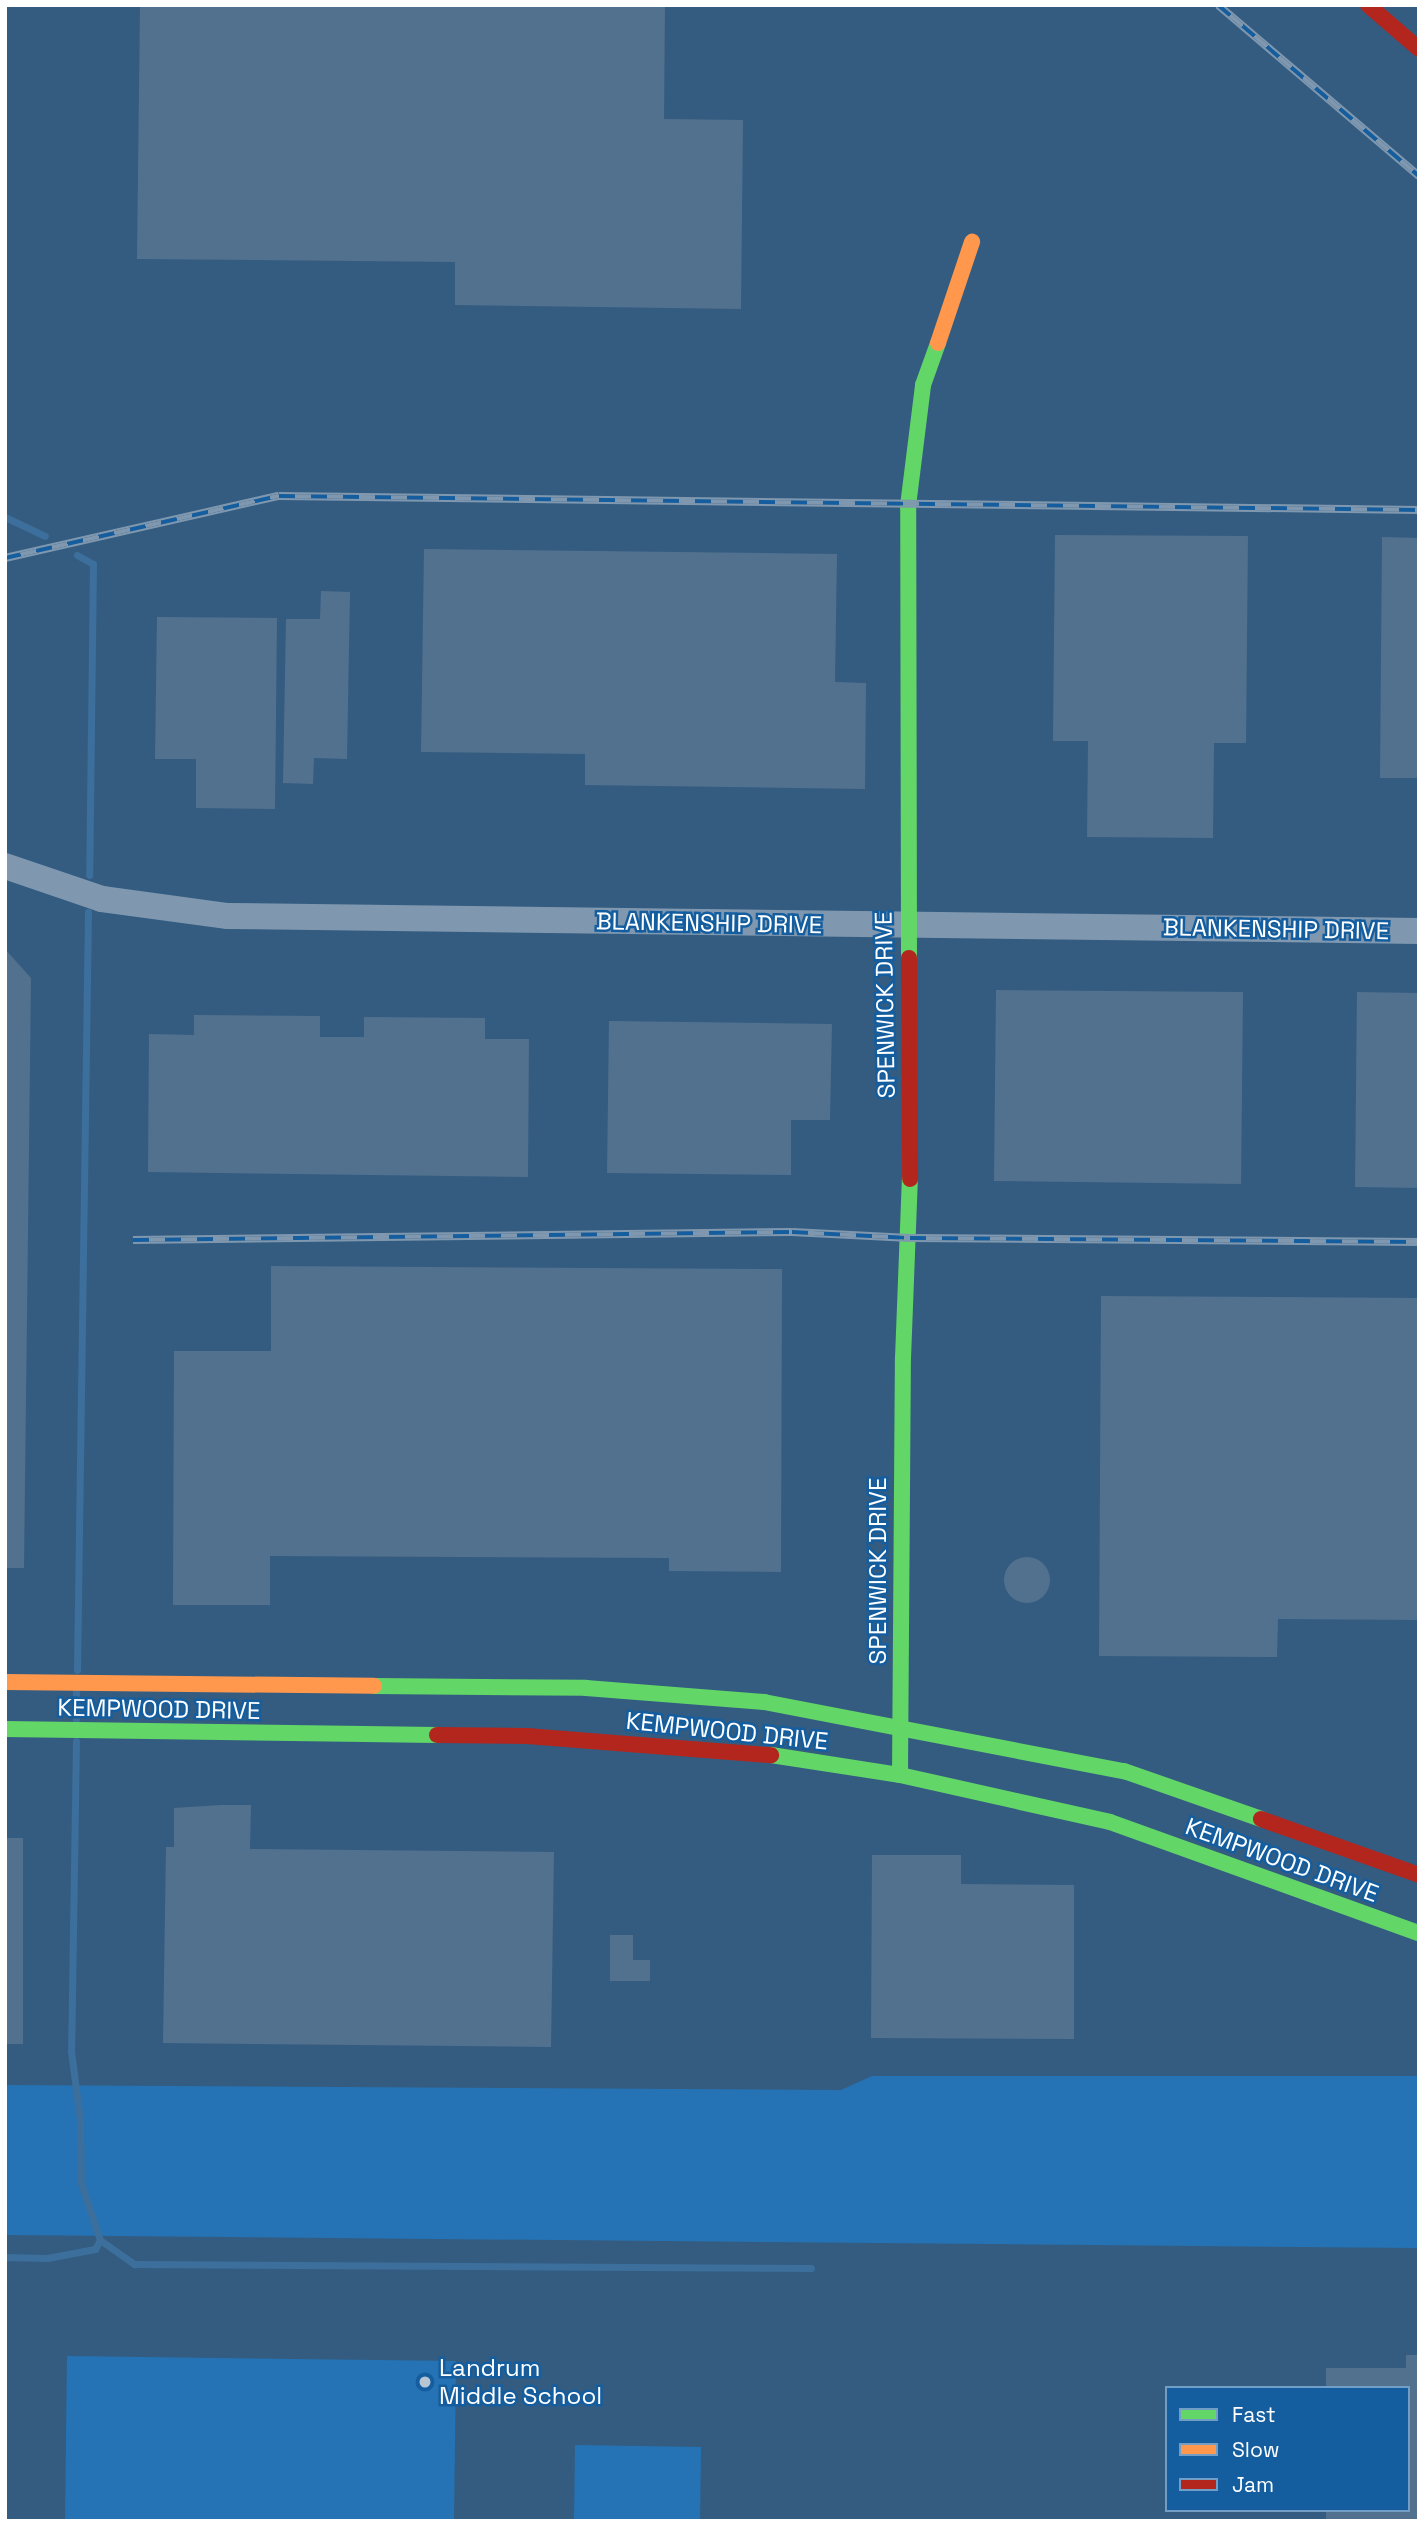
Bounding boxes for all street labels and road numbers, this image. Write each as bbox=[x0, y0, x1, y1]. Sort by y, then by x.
street label: BLANKENSHIP DRIVE bbox=[596, 907, 822, 939]
street label: SPENWICK DRIVE bbox=[869, 911, 901, 1099]
street label: BLANKENSHIP DRIVE bbox=[1163, 913, 1389, 945]
street label: SPENWICK DRIVE bbox=[864, 1478, 892, 1664]
street label: KEMPWOOD DRIVE bbox=[57, 1693, 261, 1725]
street label: KEMPWOOD DRIVE bbox=[625, 1706, 829, 1756]
street label: KEMPWOOD DRIVE bbox=[1182, 1812, 1382, 1908]

